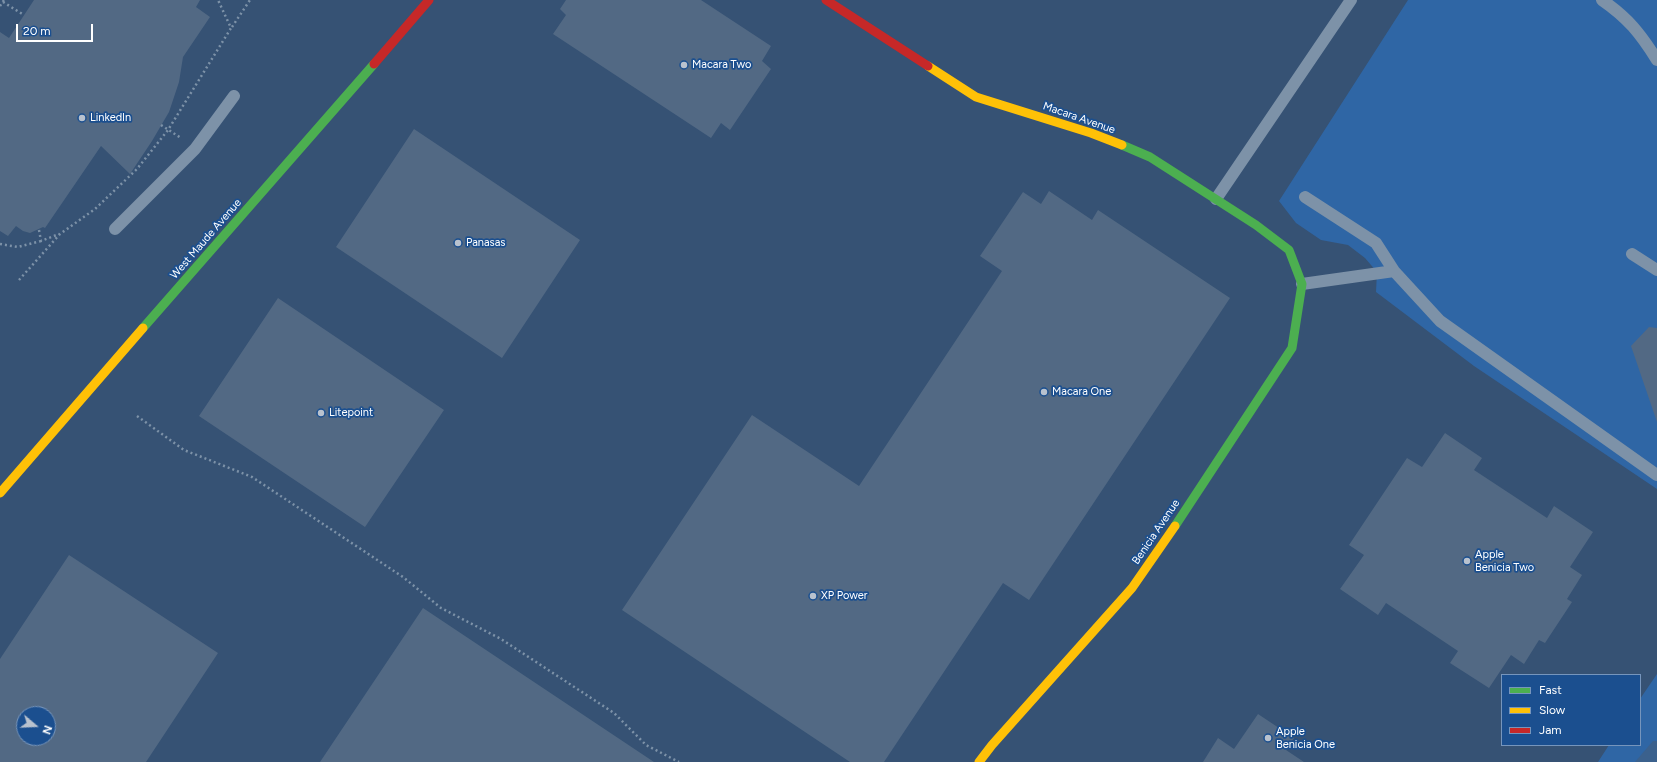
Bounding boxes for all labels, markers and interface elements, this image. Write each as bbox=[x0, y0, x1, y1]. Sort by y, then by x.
scale bar bbox=[18, 16, 95, 42]
text: 20 m bbox=[23, 24, 51, 38]
place label: Macara Two bbox=[692, 58, 751, 72]
marker: Macara Two bbox=[679, 60, 689, 70]
street label: Macara Avenue bbox=[1041, 99, 1117, 137]
place label: LinkedIn bbox=[90, 111, 131, 125]
marker: LinkedIn bbox=[77, 113, 87, 123]
street label: West Maude Avenue bbox=[168, 196, 244, 282]
place label: Panasas bbox=[466, 236, 505, 250]
marker: Panasas bbox=[453, 238, 463, 248]
place label: Macara One bbox=[1052, 385, 1111, 399]
marker: Macara One bbox=[1039, 387, 1049, 397]
place label: Litepoint bbox=[329, 406, 373, 420]
marker: Litepoint bbox=[316, 408, 326, 418]
street label: Benicia Avenue bbox=[1129, 497, 1183, 567]
place label: Apple Benicia Two bbox=[1475, 548, 1534, 574]
marker: Apple Benicia Two bbox=[1462, 556, 1472, 566]
place label: XP Power bbox=[821, 589, 868, 603]
marker: XP Power bbox=[808, 591, 818, 601]
legend bbox=[1501, 674, 1641, 746]
text: Fast bbox=[1539, 683, 1562, 697]
text: Slow bbox=[1539, 703, 1565, 717]
north arrow bbox=[16, 706, 56, 746]
text: Jam bbox=[1539, 723, 1562, 737]
text: N bbox=[39, 724, 54, 736]
place label: Apple Benicia One bbox=[1276, 725, 1335, 751]
marker: Apple Benicia One bbox=[1263, 733, 1273, 743]

